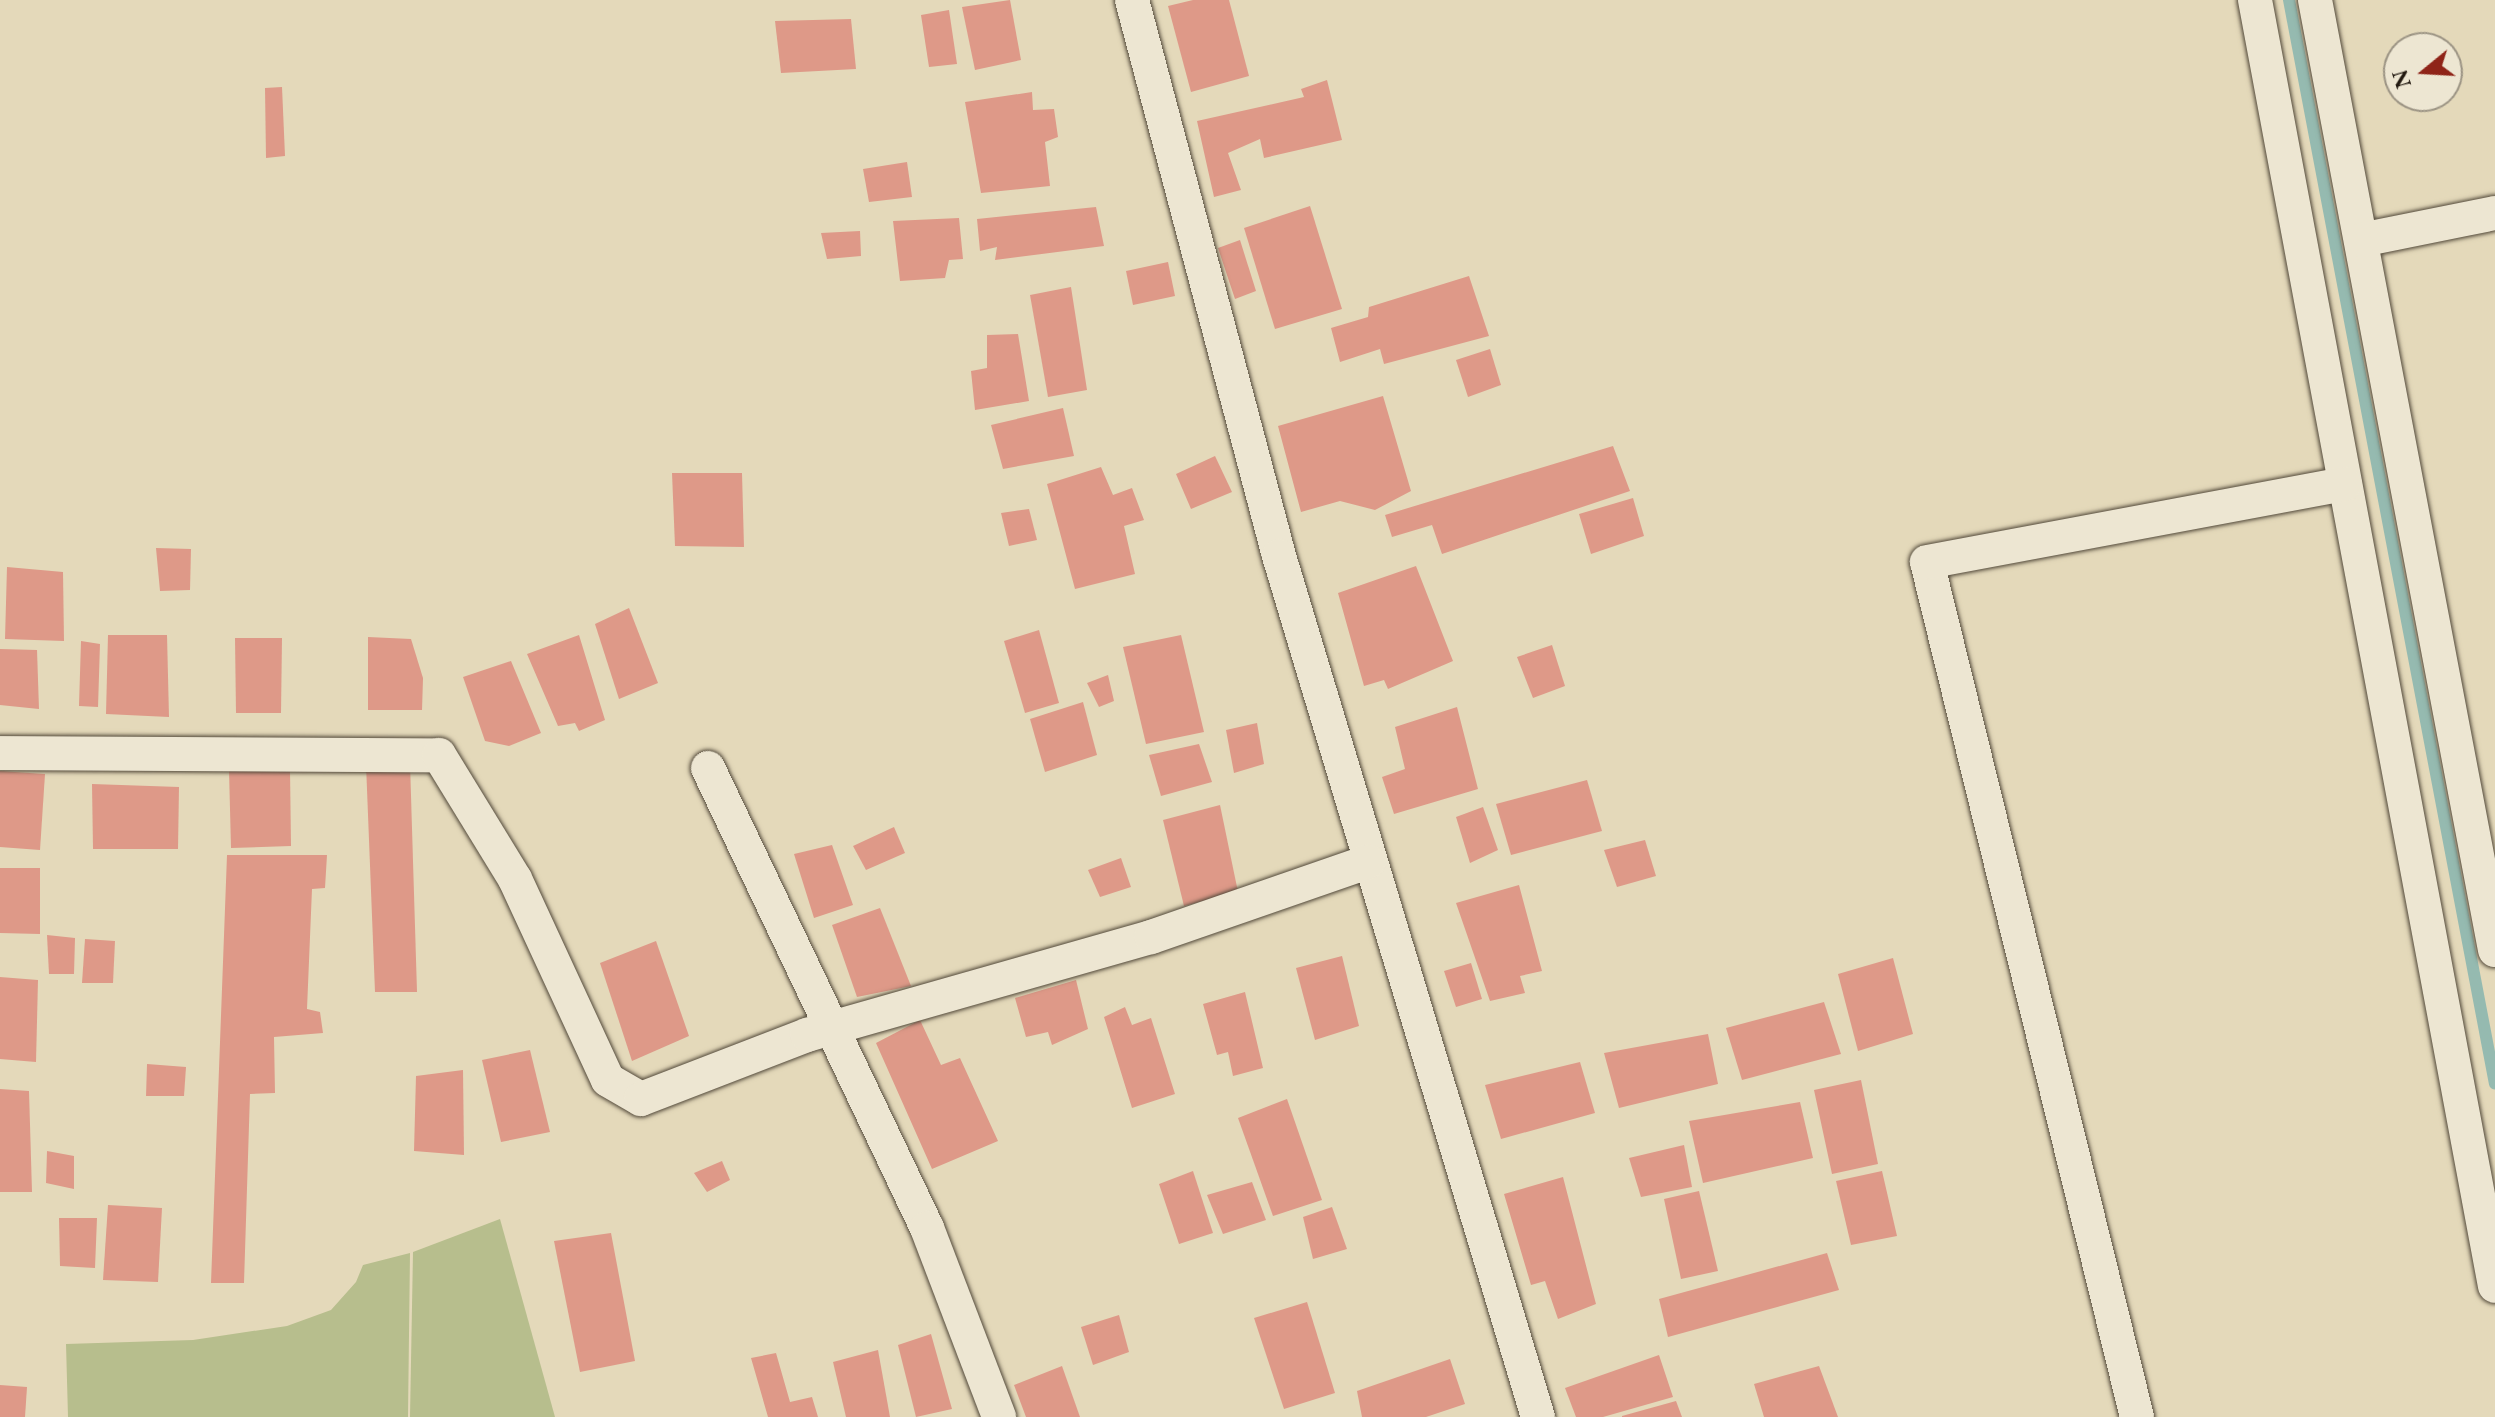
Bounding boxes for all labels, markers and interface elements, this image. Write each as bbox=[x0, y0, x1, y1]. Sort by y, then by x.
north arrow bbox=[2383, 32, 2463, 112]
text: N bbox=[2385, 66, 2418, 92]

